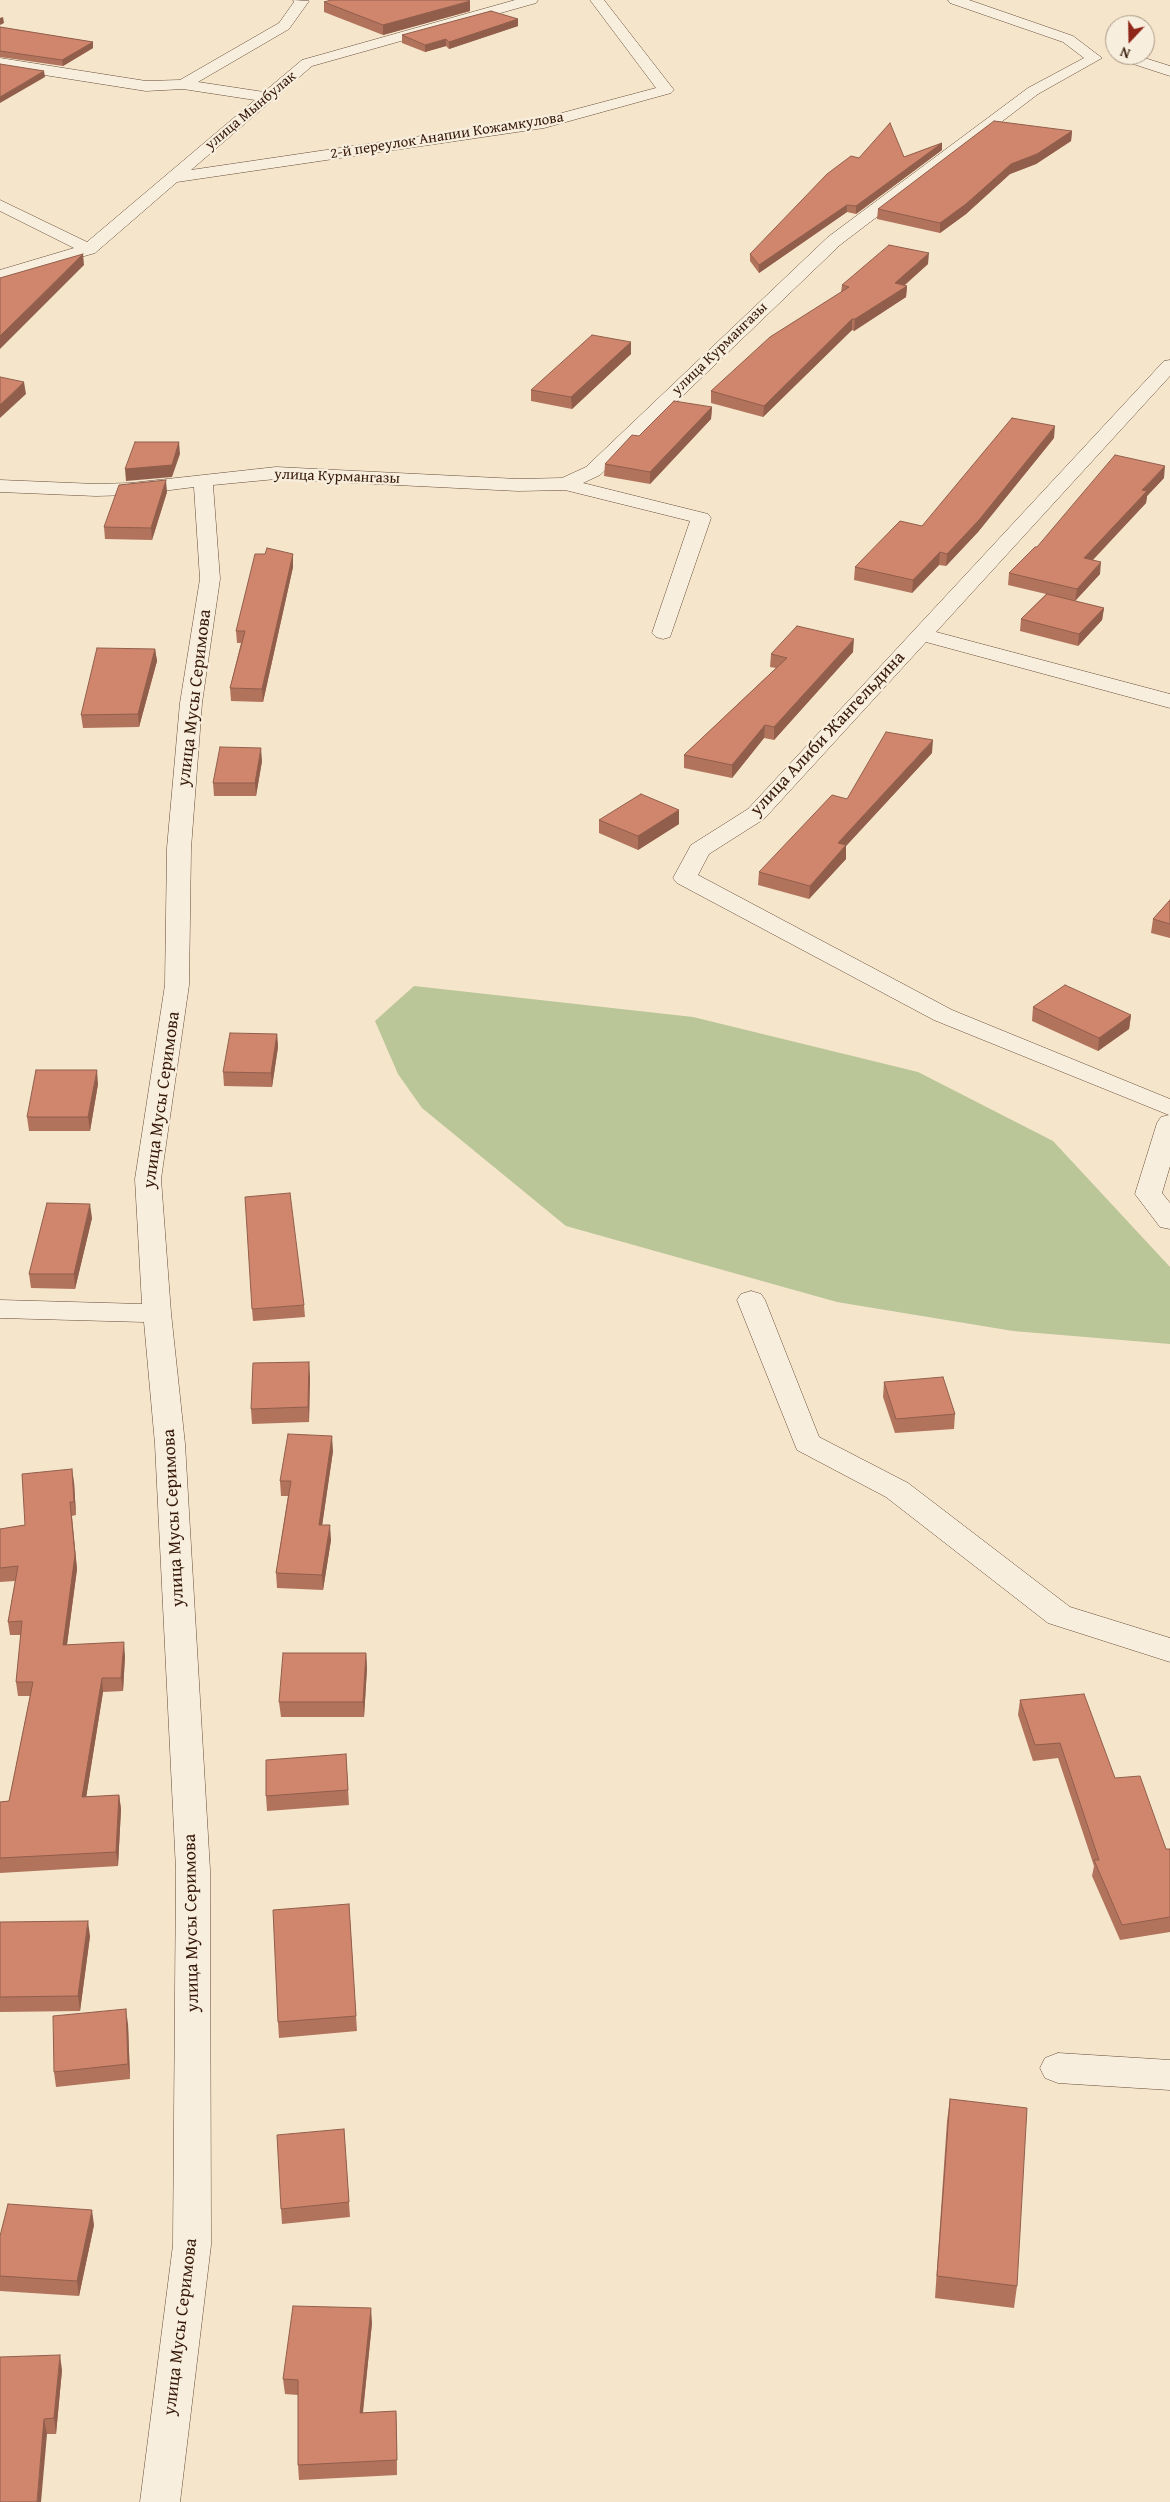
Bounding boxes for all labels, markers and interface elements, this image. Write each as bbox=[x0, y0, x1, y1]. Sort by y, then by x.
north arrow bbox=[1105, 15, 1155, 65]
text: N bbox=[1117, 42, 1133, 64]
street label: улица Мынбулак bbox=[202, 68, 300, 154]
street label: 2-й переулок Анапии Кожамкулова bbox=[329, 109, 565, 163]
street label: улица Курмангазы bbox=[669, 299, 771, 399]
street label: улица Курмангазы bbox=[274, 466, 400, 488]
street label: улица Мусы Серимова bbox=[173, 608, 217, 788]
street label: улица Алиби Жангельдина bbox=[746, 647, 910, 821]
street label: улица Мусы Серимова bbox=[139, 1010, 185, 1190]
street label: улица Мусы Серимова bbox=[159, 1428, 189, 1608]
street label: улица Мусы Серимова bbox=[180, 1834, 204, 2012]
street label: улица Мусы Серимова bbox=[159, 2237, 203, 2417]

